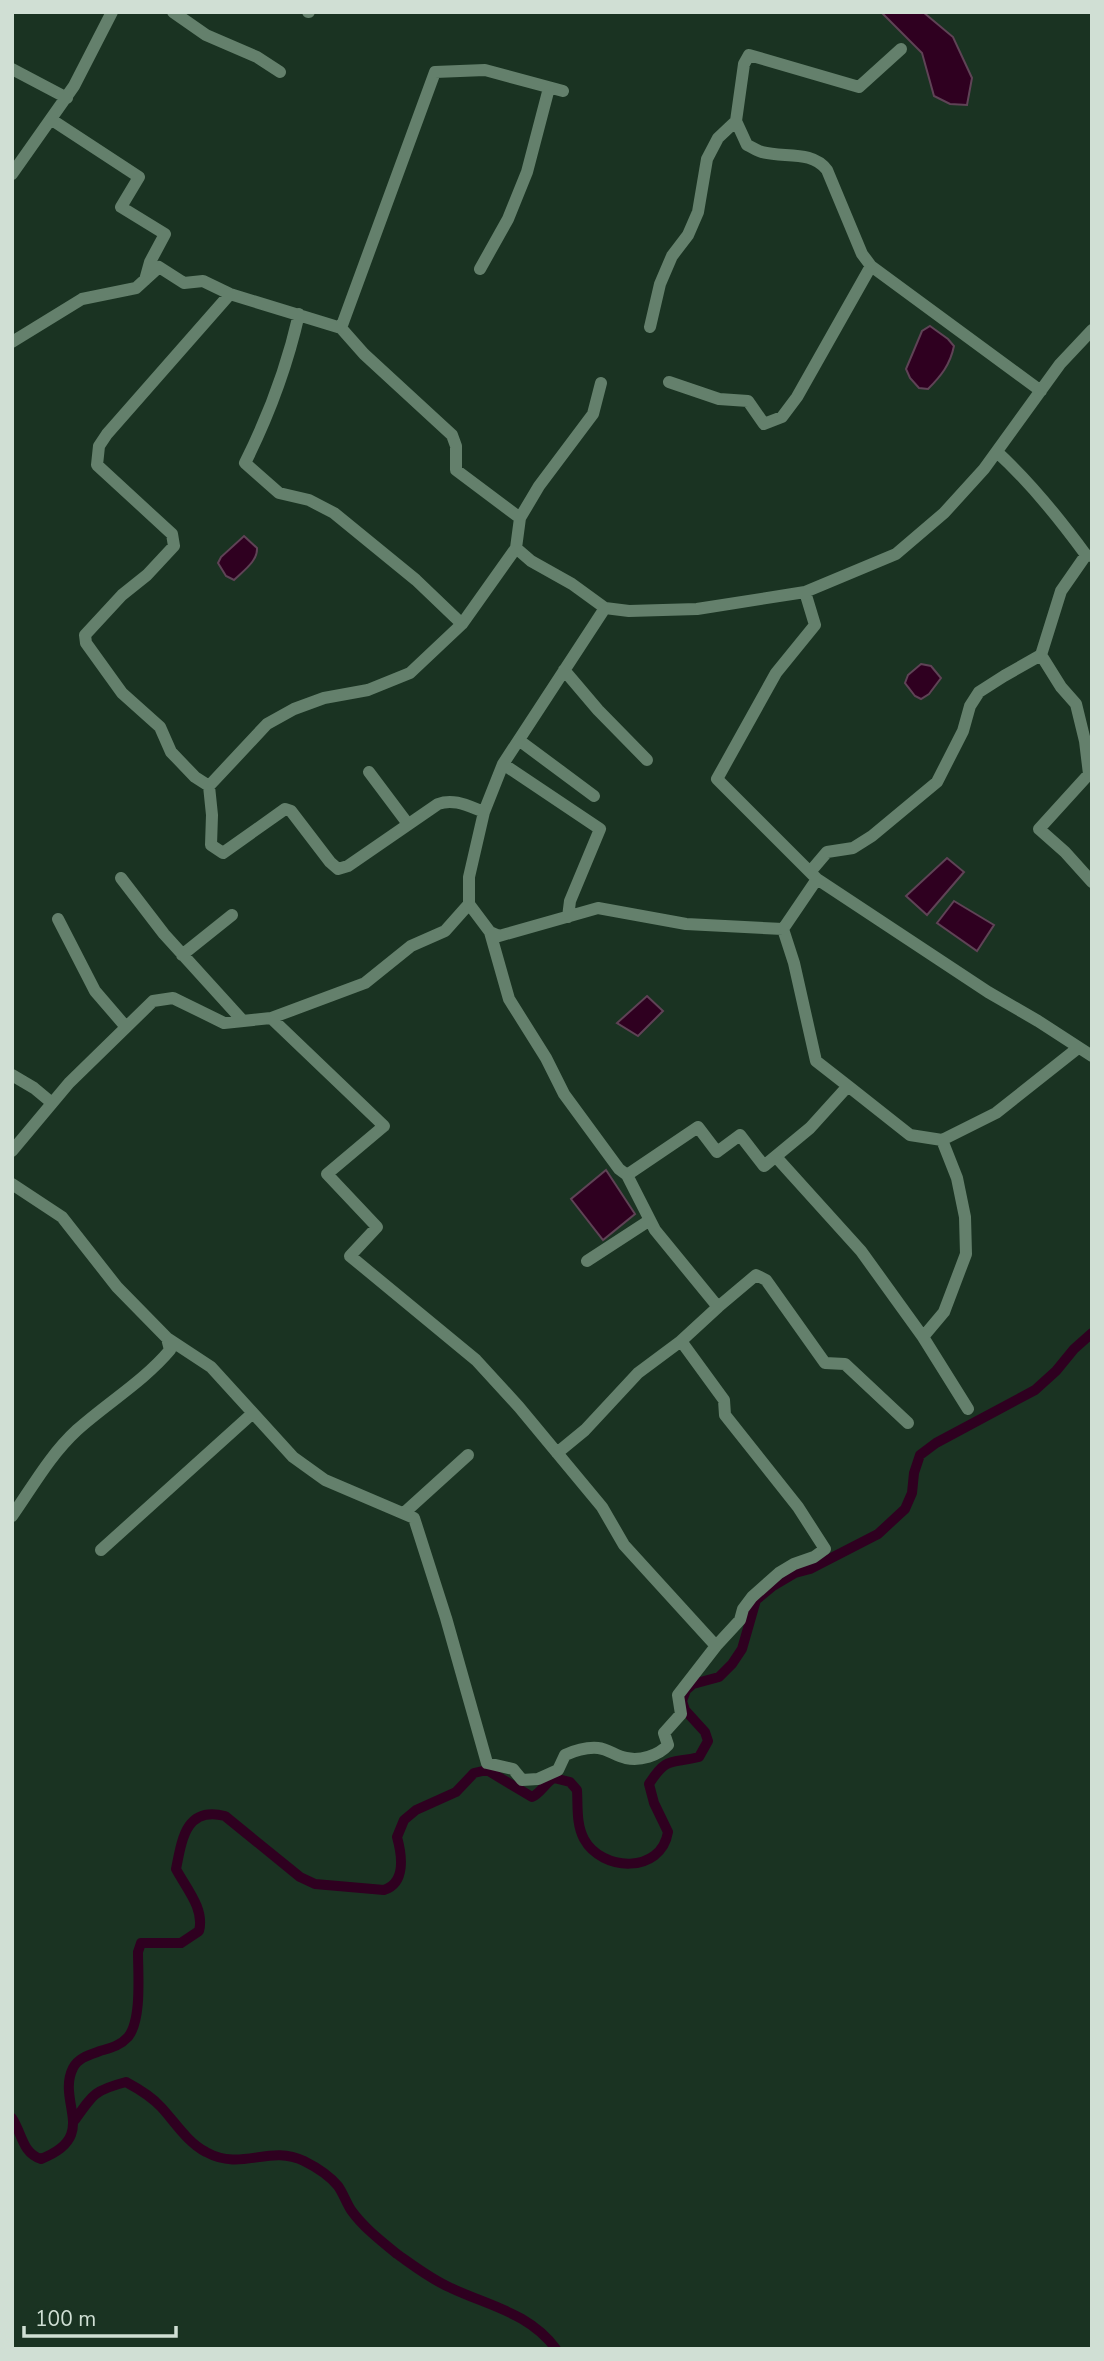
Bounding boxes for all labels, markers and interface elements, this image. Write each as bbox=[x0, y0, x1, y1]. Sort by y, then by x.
scale bar bbox=[24, 2294, 177, 2338]
text: 100 m bbox=[35, 2305, 96, 2333]

